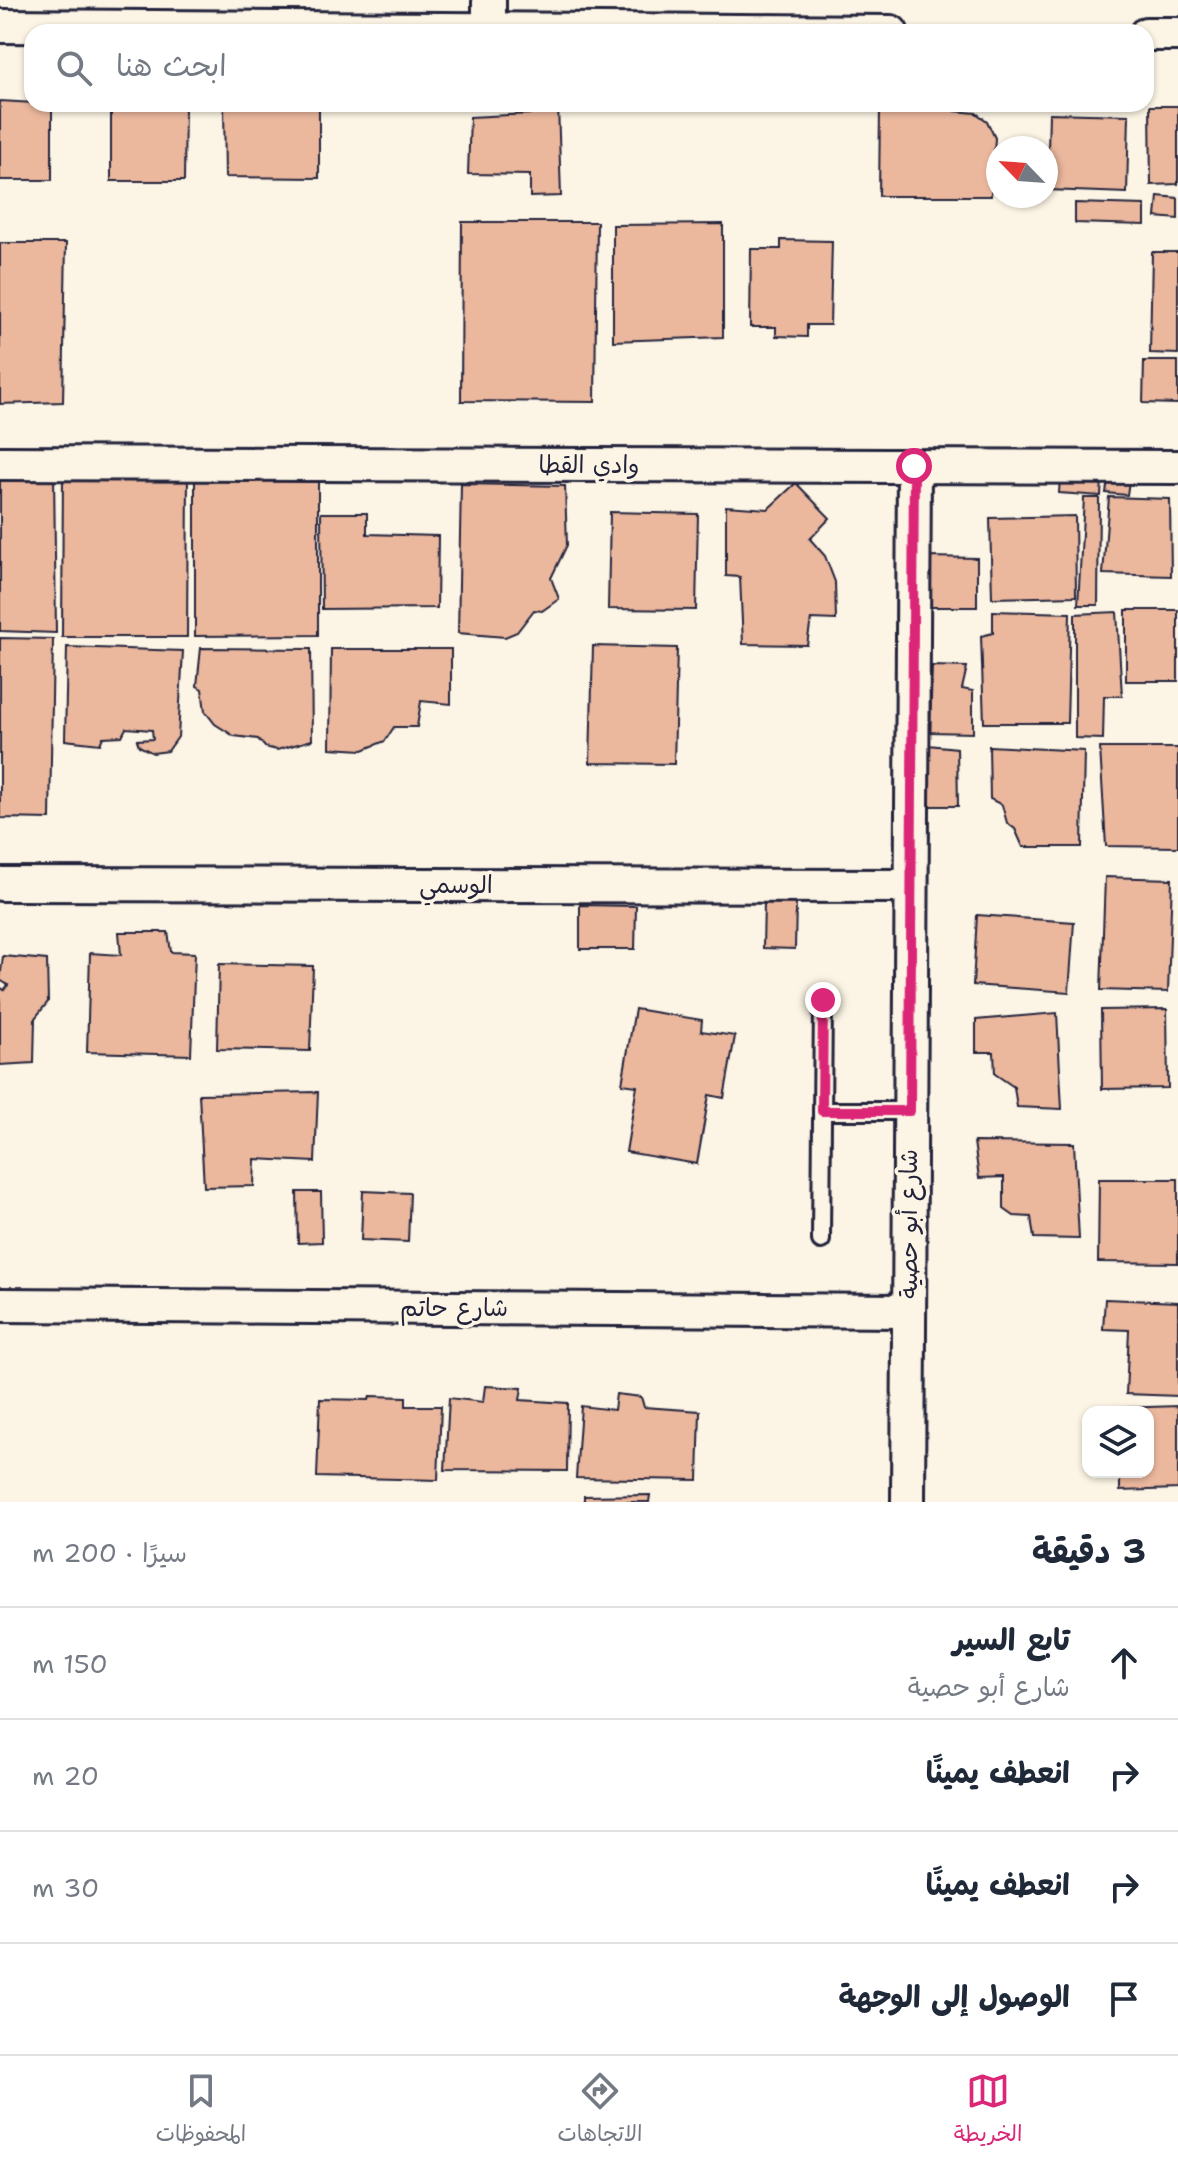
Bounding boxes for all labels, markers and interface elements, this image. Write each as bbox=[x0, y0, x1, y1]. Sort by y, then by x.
search box bbox=[24, 24, 1154, 112]
text: ابحث هنا bbox=[116, 45, 227, 86]
icon: search bbox=[52, 46, 96, 90]
north arrow bbox=[986, 136, 1058, 208]
route start bbox=[896, 448, 932, 484]
street label: وادي القطا bbox=[539, 449, 639, 482]
street label: الوسمي bbox=[419, 869, 493, 906]
route end bbox=[805, 982, 841, 1018]
street label: شارع أبو حصية bbox=[893, 1149, 926, 1299]
street label: شارع حاتم bbox=[400, 1292, 508, 1326]
map controls bbox=[1082, 1406, 1154, 1478]
button: layers bbox=[1082, 1406, 1154, 1478]
text: 3 دقيقة bbox=[1032, 1528, 1146, 1574]
text: سيرًا · 200 m bbox=[32, 1535, 187, 1570]
text: تابع السير bbox=[953, 1619, 1070, 1660]
icon: ahead bbox=[1102, 1641, 1146, 1685]
text: 150 m bbox=[32, 1646, 108, 1681]
text: شارع أبو حصية bbox=[908, 1669, 1070, 1704]
text: انعطف يمينًا bbox=[926, 1752, 1070, 1793]
icon: right bbox=[1102, 1753, 1146, 1797]
text: 20 m bbox=[32, 1758, 99, 1793]
text: انعطف يمينًا bbox=[926, 1864, 1070, 1905]
icon: right bbox=[1102, 1865, 1146, 1909]
text: 30 m bbox=[32, 1870, 99, 1905]
text: الوصول إلى الوجهة bbox=[838, 1976, 1070, 2017]
icon: arrive bbox=[1102, 1977, 1146, 2021]
tab: المحفوظات bbox=[156, 2069, 246, 2153]
tab: الاتجاهات bbox=[558, 2069, 642, 2153]
tab: الخريطة bbox=[954, 2069, 1022, 2153]

